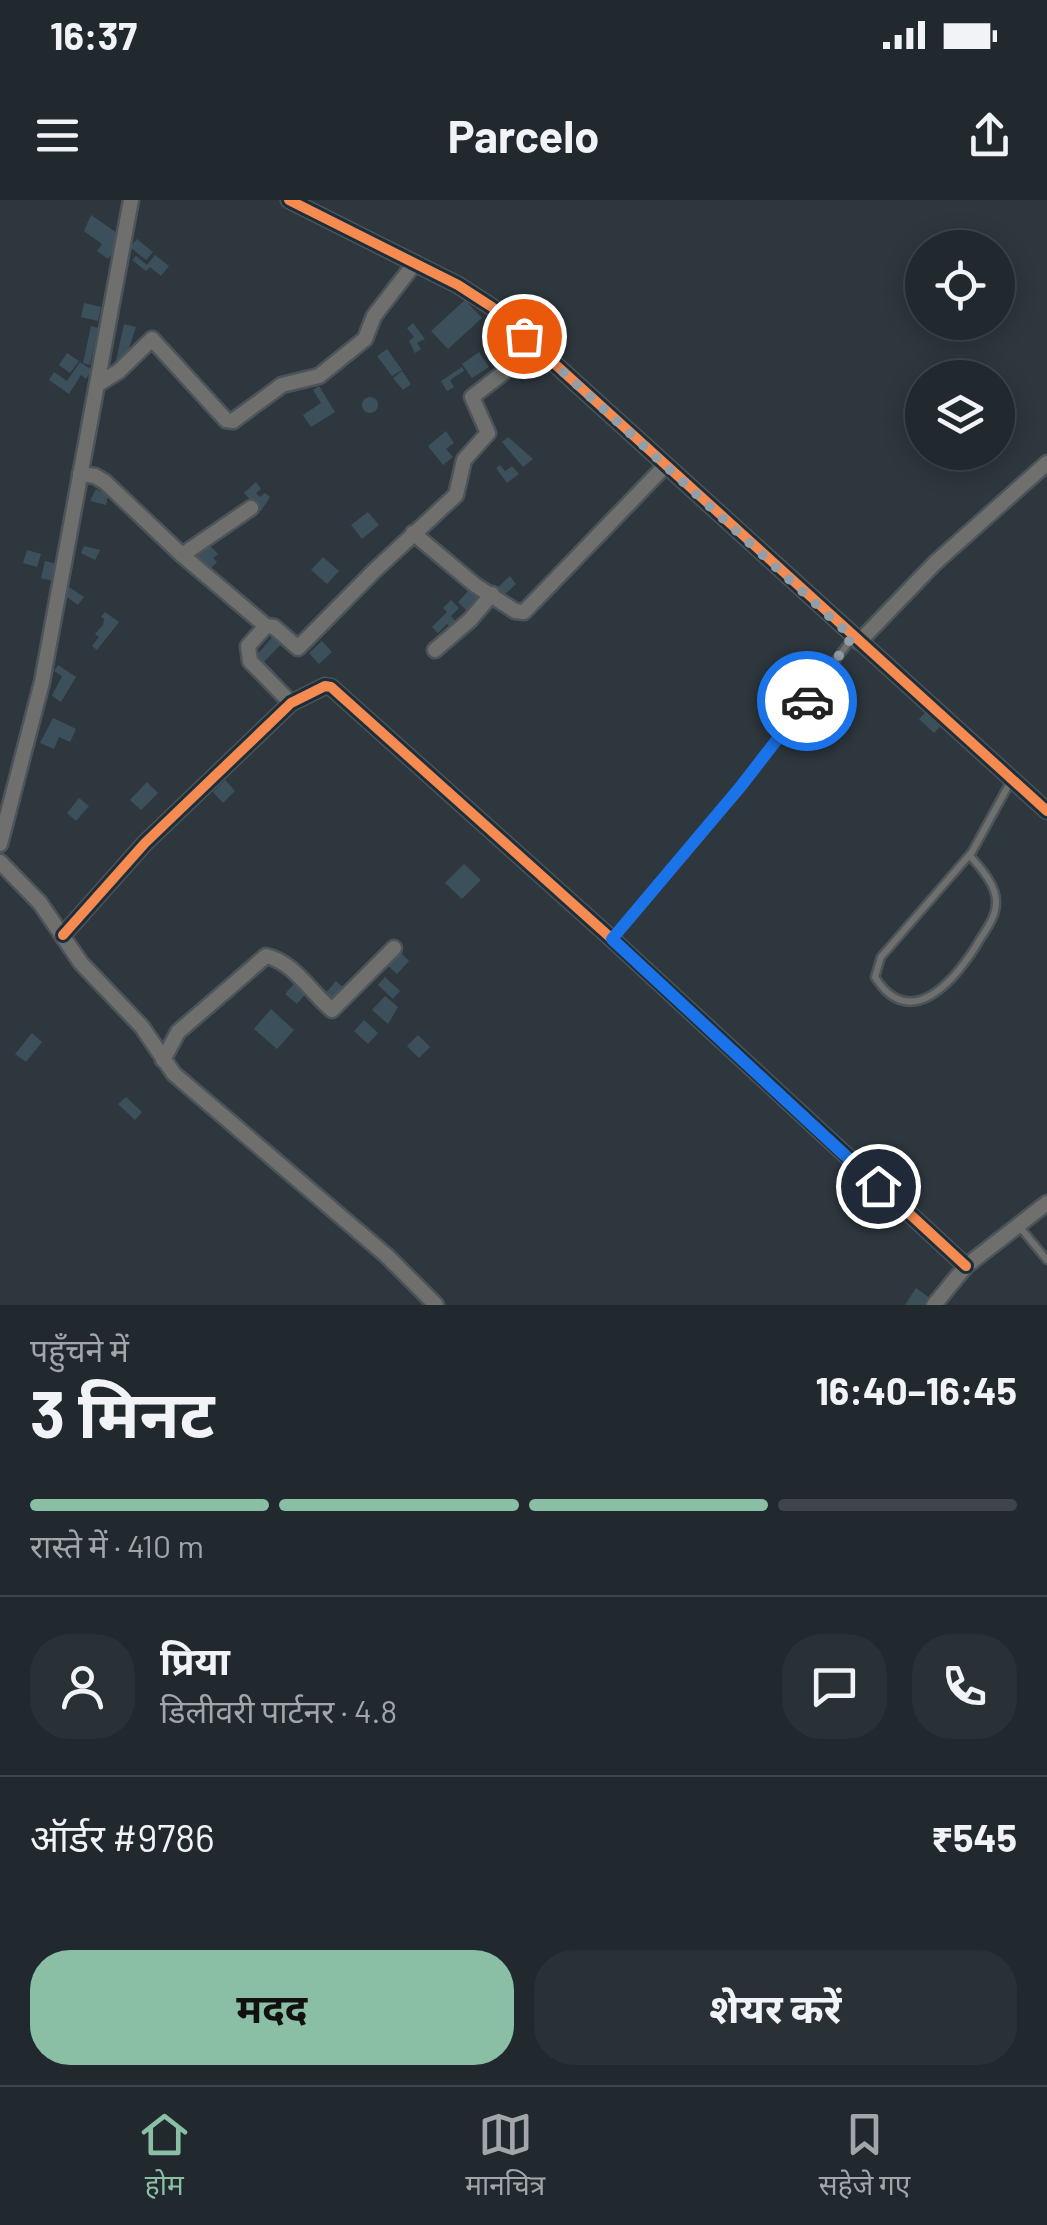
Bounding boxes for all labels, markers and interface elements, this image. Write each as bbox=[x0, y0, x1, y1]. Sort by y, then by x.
text: 16:37 bbox=[50, 12, 137, 58]
icon: menu bbox=[30, 108, 85, 163]
text: Parcelo bbox=[448, 108, 599, 162]
icon: share bbox=[962, 108, 1017, 163]
map controls bbox=[905, 230, 1015, 470]
button: locate bbox=[905, 230, 1015, 340]
pin bbox=[482, 294, 567, 379]
icon: bag bbox=[497, 309, 552, 364]
button: layers bbox=[905, 360, 1015, 470]
courier bbox=[757, 651, 857, 751]
icon: car bbox=[780, 674, 835, 729]
pin bbox=[836, 1144, 921, 1229]
icon: home bbox=[851, 1159, 906, 1214]
text: पहुँचने में bbox=[30, 1330, 129, 1368]
text: 16:40–16:45 bbox=[815, 1367, 1017, 1413]
text: 3 मिनट bbox=[30, 1373, 215, 1451]
text: रास्ते में · 410 m bbox=[30, 1526, 204, 1564]
button: person bbox=[30, 1634, 135, 1739]
button: chat bbox=[782, 1634, 887, 1739]
button: phone bbox=[912, 1634, 1017, 1739]
text: प्रिया bbox=[160, 1637, 230, 1683]
text: डिलीवरी पार्टनर · 4.8 bbox=[160, 1691, 397, 1729]
text: ऑर्डर #9786 bbox=[30, 1814, 215, 1860]
text: ₹545 bbox=[931, 1814, 1017, 1860]
button: मदद bbox=[30, 1950, 514, 2065]
button: शेयर करें bbox=[534, 1950, 1017, 2065]
tab: होम bbox=[137, 2107, 192, 2206]
tab: मानचित्र bbox=[465, 2107, 545, 2206]
tab: सहेजे गए bbox=[819, 2107, 910, 2206]

